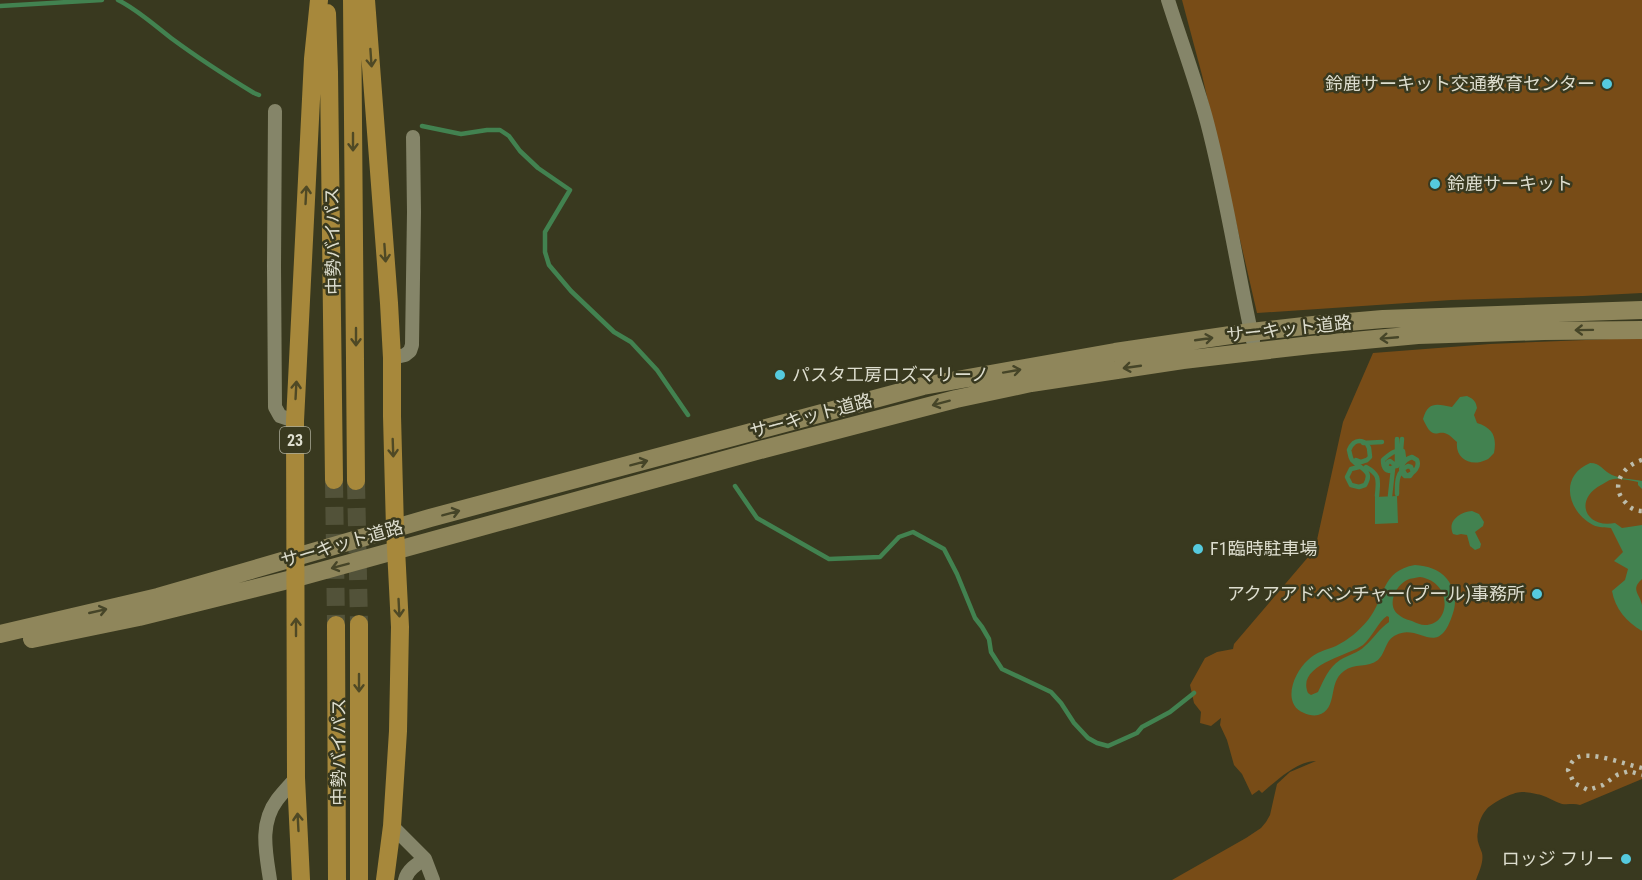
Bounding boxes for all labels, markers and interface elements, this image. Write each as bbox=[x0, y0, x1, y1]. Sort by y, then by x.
one-way arrow bbox=[365, 48, 376, 68]
place label: 鈴鹿サーキット交通教育センター bbox=[1325, 73, 1595, 94]
marker: 鈴鹿サーキット交通教育センター bbox=[1600, 77, 1614, 91]
one-way arrow bbox=[347, 132, 359, 152]
place label: 鈴鹿サーキット bbox=[1447, 173, 1573, 194]
marker: 鈴鹿サーキット bbox=[1428, 177, 1442, 191]
one-way arrow bbox=[301, 185, 312, 205]
street label: 中勢バイパス bbox=[321, 187, 344, 295]
one-way arrow bbox=[380, 242, 391, 262]
street label: サーキット道路 bbox=[1225, 311, 1353, 346]
one-way arrow bbox=[1574, 325, 1594, 336]
one-way arrow bbox=[350, 327, 362, 347]
one-way arrow bbox=[1379, 333, 1399, 344]
one-way arrow bbox=[1194, 334, 1214, 345]
one-way arrow bbox=[1123, 362, 1143, 373]
place label: パスタ工房ロズマリーノ bbox=[792, 364, 989, 385]
one-way arrow bbox=[1002, 365, 1021, 376]
marker: パスタ工房ロズマリーノ bbox=[773, 368, 787, 382]
one-way arrow bbox=[291, 380, 302, 400]
street label: サーキット道路 bbox=[747, 389, 874, 442]
one-way arrow bbox=[932, 398, 951, 409]
road number: 23 bbox=[280, 427, 310, 453]
one-way arrow bbox=[387, 437, 398, 457]
one-way arrow bbox=[630, 456, 649, 468]
one-way arrow bbox=[441, 506, 460, 518]
street label: サーキット道路 bbox=[278, 516, 405, 571]
place label: F1臨時駐車場 bbox=[1210, 538, 1318, 559]
marker: F1臨時駐車場 bbox=[1191, 542, 1205, 556]
one-way arrow bbox=[331, 561, 350, 573]
place label: アクアアドベンチャー(プール)事務所 bbox=[1227, 583, 1525, 605]
marker: アクアアドベンチャー(プール)事務所 bbox=[1530, 587, 1544, 601]
one-way arrow bbox=[394, 598, 405, 618]
one-way arrow bbox=[88, 605, 107, 617]
one-way arrow bbox=[290, 617, 302, 637]
one-way arrow bbox=[354, 672, 365, 692]
street label: 中勢バイパス bbox=[328, 698, 349, 806]
one-way arrow bbox=[293, 812, 304, 832]
place label: ロッジ フリー bbox=[1502, 848, 1614, 869]
marker: ロッジ フリー bbox=[1619, 852, 1633, 866]

